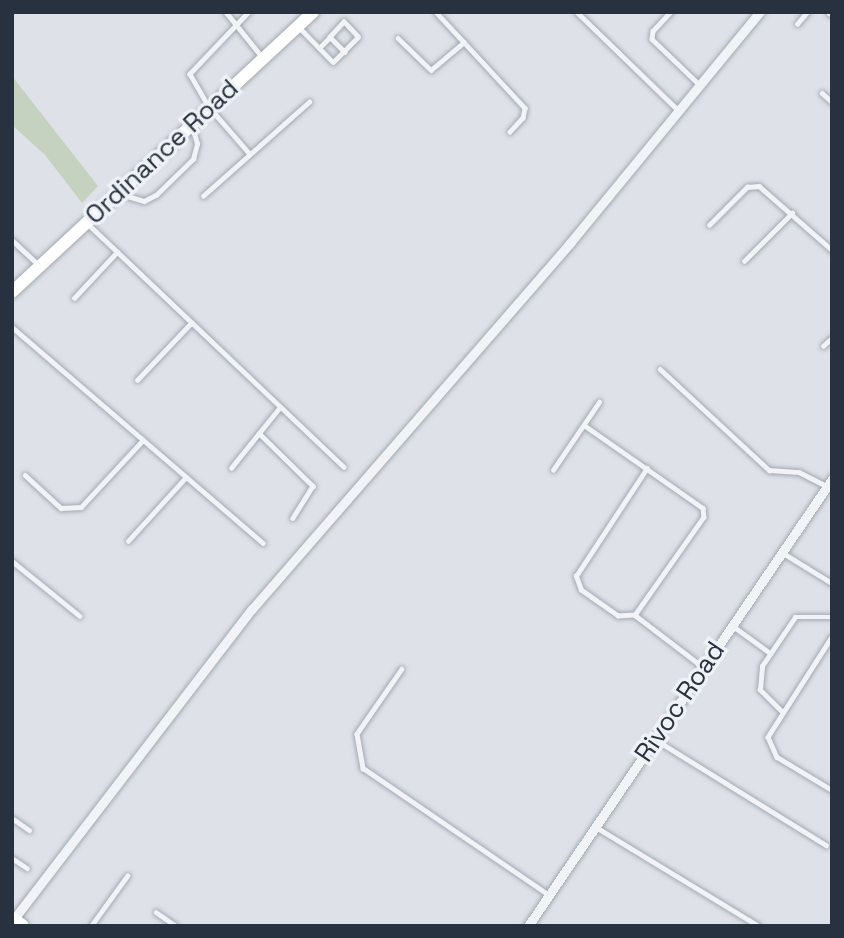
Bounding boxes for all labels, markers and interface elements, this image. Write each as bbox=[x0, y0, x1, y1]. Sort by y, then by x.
street label: Ordinance Road bbox=[79, 73, 245, 231]
street label: Rivoc Road bbox=[628, 636, 732, 768]

